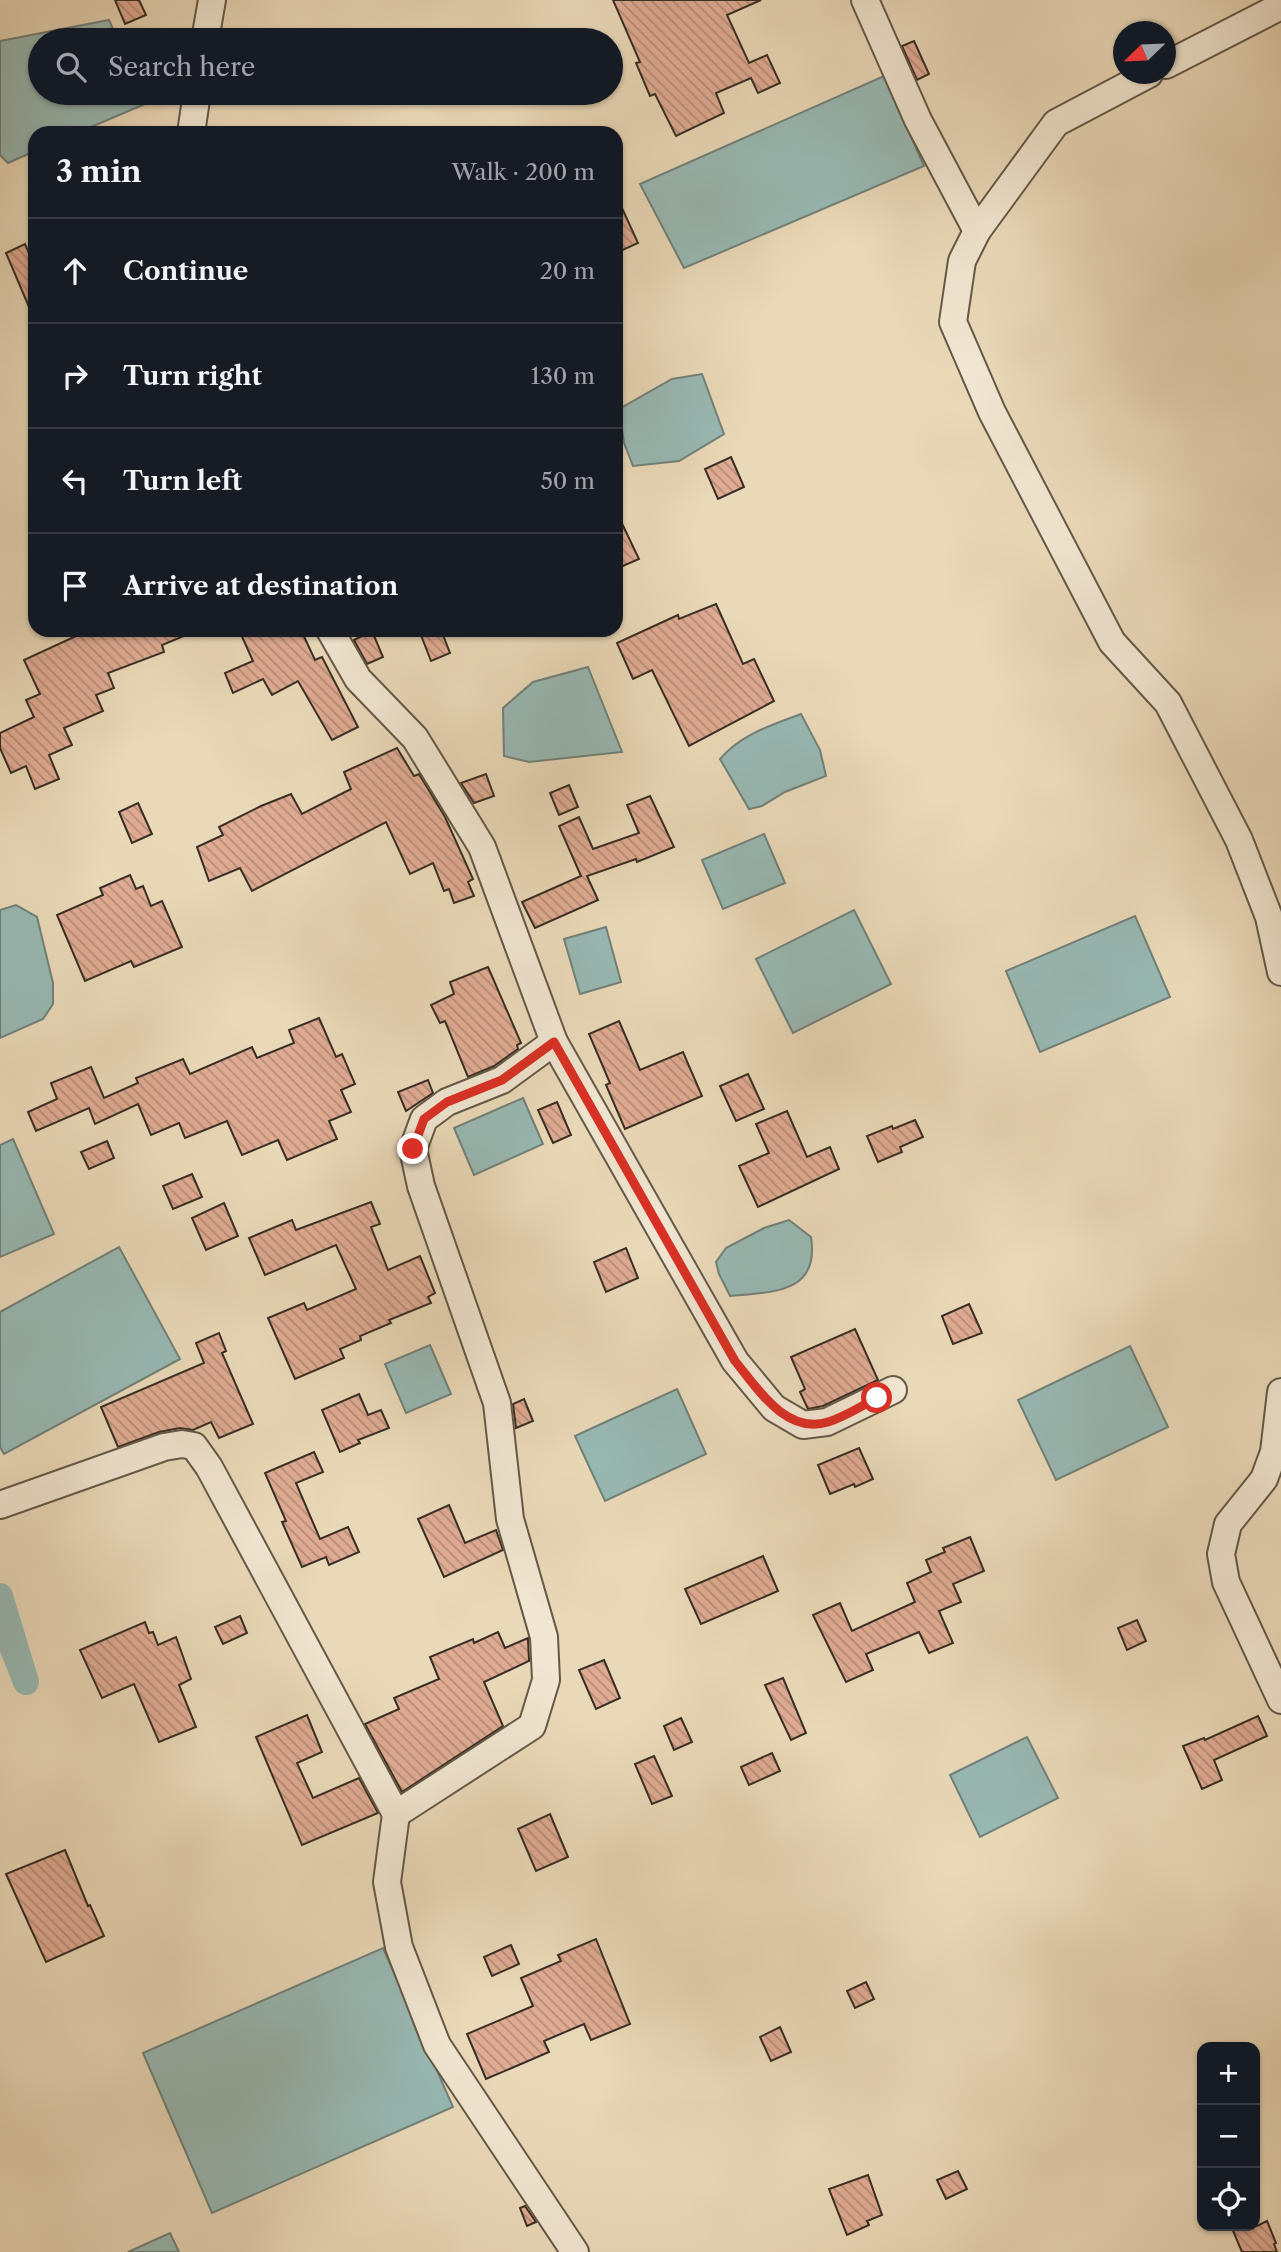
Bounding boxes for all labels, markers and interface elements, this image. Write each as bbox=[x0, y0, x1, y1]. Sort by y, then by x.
north arrow bbox=[1113, 21, 1176, 84]
search box bbox=[28, 28, 623, 105]
icon: search bbox=[52, 48, 90, 86]
text: Search here bbox=[108, 51, 255, 83]
text: 3 min bbox=[56, 153, 142, 190]
text: Walk · 200 m bbox=[451, 158, 595, 186]
icon: ahead bbox=[56, 252, 94, 290]
text: Continue bbox=[123, 255, 248, 287]
text: 20 m bbox=[540, 257, 595, 285]
icon: right bbox=[56, 357, 94, 395]
text: Turn right bbox=[123, 360, 262, 392]
text: 130 m bbox=[531, 362, 595, 390]
icon: left bbox=[56, 462, 94, 500]
text: Turn left bbox=[123, 465, 242, 497]
text: 50 m bbox=[540, 467, 595, 495]
icon: arrive bbox=[56, 567, 94, 605]
text: Arrive at destination bbox=[123, 570, 398, 602]
route end bbox=[397, 1133, 428, 1164]
route start bbox=[861, 1382, 892, 1413]
map controls bbox=[1197, 2042, 1260, 2231]
button: + bbox=[1197, 2042, 1260, 2105]
button: − bbox=[1197, 2105, 1260, 2168]
button: locate bbox=[1197, 2168, 1260, 2231]

